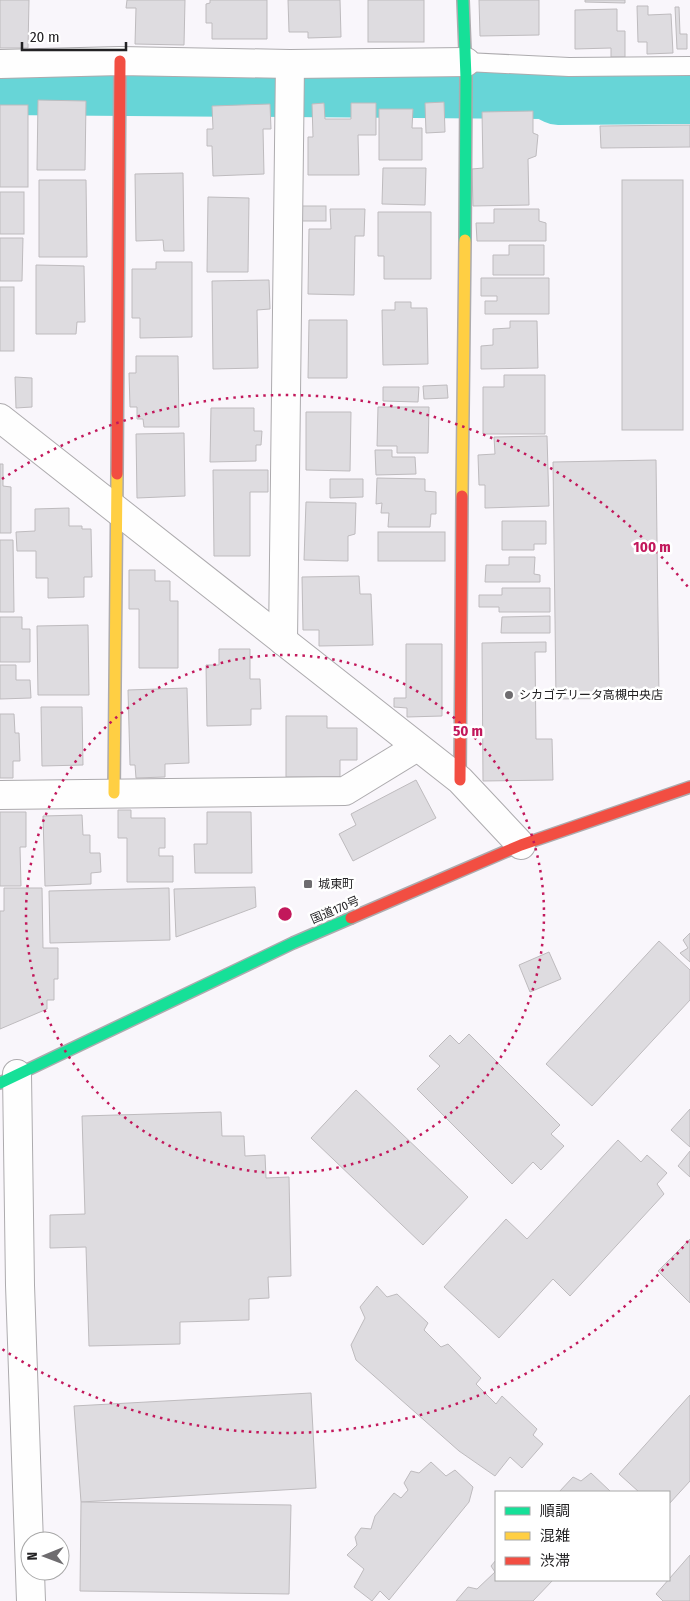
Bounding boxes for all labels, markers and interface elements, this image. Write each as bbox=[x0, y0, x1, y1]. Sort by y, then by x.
scale bar bbox=[22, 20, 126, 52]
text: 20 m bbox=[30, 28, 60, 46]
text: 100 m bbox=[633, 538, 671, 556]
place label: シカゴデリータ高槻中央店 bbox=[519, 688, 663, 702]
marker: シカゴデリータ高槻中央店 bbox=[503, 689, 515, 701]
text: 50 m bbox=[453, 722, 483, 740]
place label: 城東町 bbox=[318, 877, 354, 891]
marker: 城東町 bbox=[302, 878, 314, 890]
street label: 国道170号 bbox=[308, 893, 362, 927]
centre of rings bbox=[276, 905, 294, 923]
legend bbox=[495, 1491, 670, 1581]
text: 順調 bbox=[540, 1502, 570, 1520]
text: 混雑 bbox=[540, 1527, 570, 1545]
north arrow bbox=[20, 1531, 70, 1581]
text: N bbox=[24, 1552, 41, 1561]
text: 渋滞 bbox=[540, 1552, 570, 1570]

